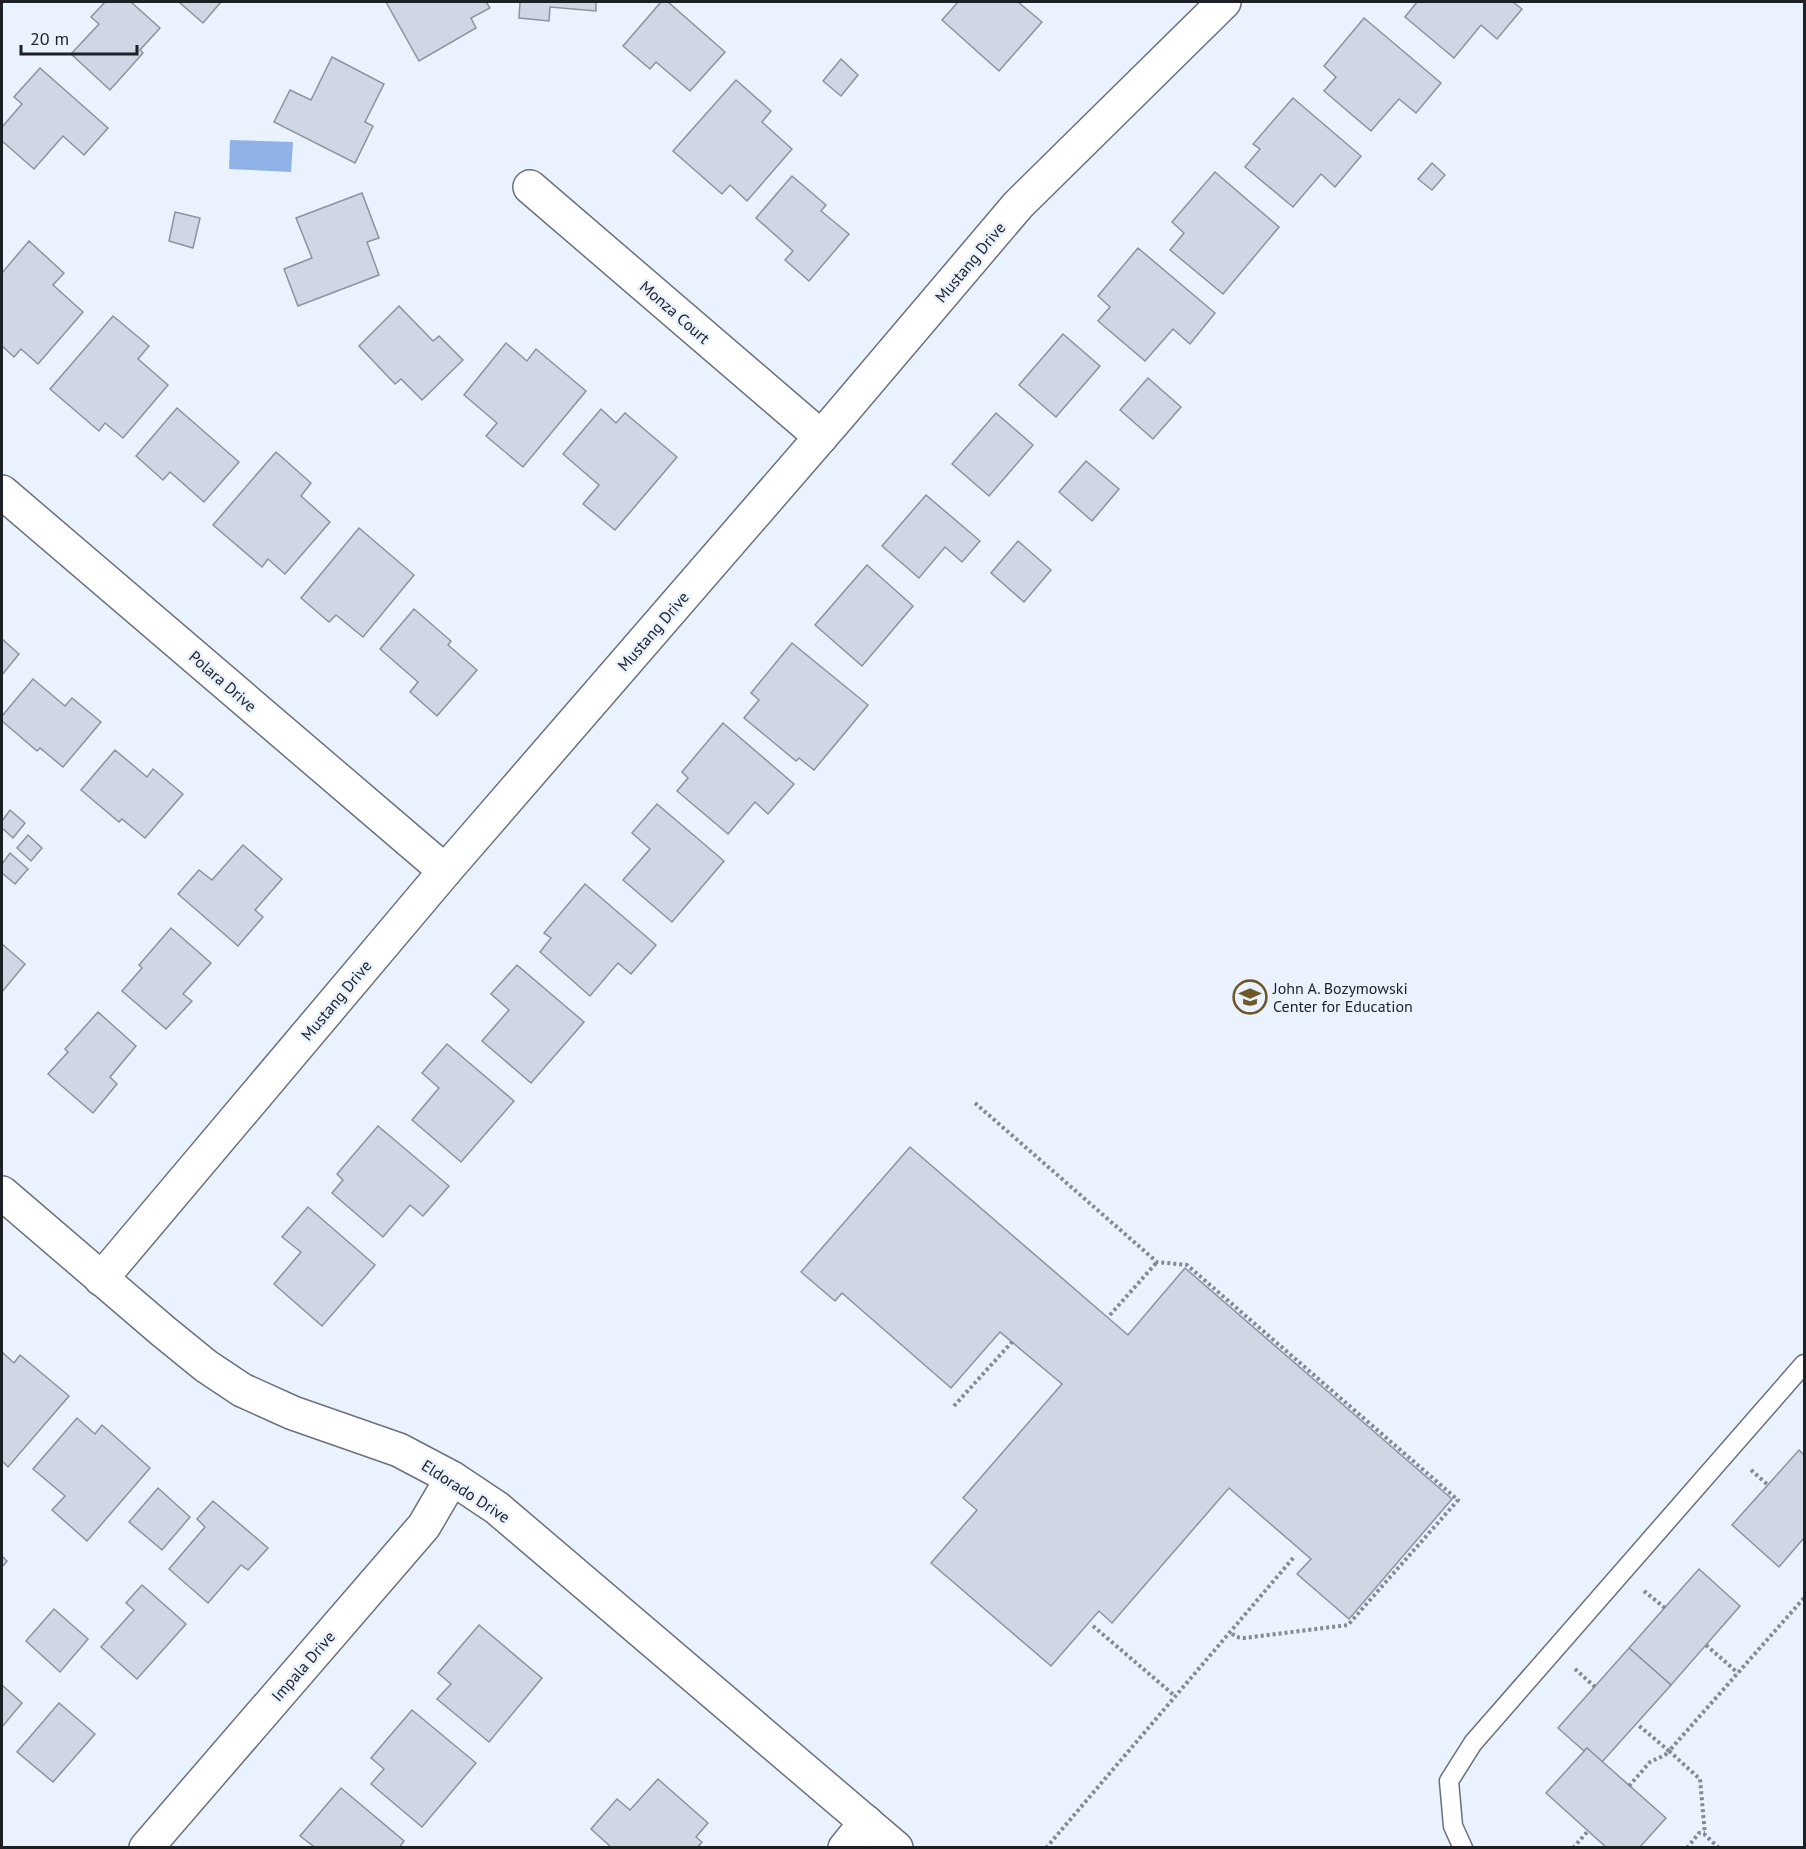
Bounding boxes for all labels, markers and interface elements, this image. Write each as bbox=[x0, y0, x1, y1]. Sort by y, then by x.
scale bar bbox=[21, 18, 136, 56]
text: 20 m bbox=[30, 27, 69, 50]
street label: Mustang Drive bbox=[931, 218, 1009, 306]
street label: Monza Court bbox=[636, 276, 715, 348]
street label: Mustang Drive bbox=[613, 587, 693, 675]
street label: Polara Drive bbox=[185, 646, 261, 716]
street label: Mustang Drive bbox=[297, 956, 375, 1044]
place label: John A. Bozymowski Center for Education bbox=[1272, 978, 1413, 1016]
school or university icon: John A. Bozymowski Center for Education bbox=[1232, 979, 1268, 1015]
street label: Eldorado Drive bbox=[418, 1455, 514, 1527]
street label: Impala Drive bbox=[267, 1627, 339, 1705]

